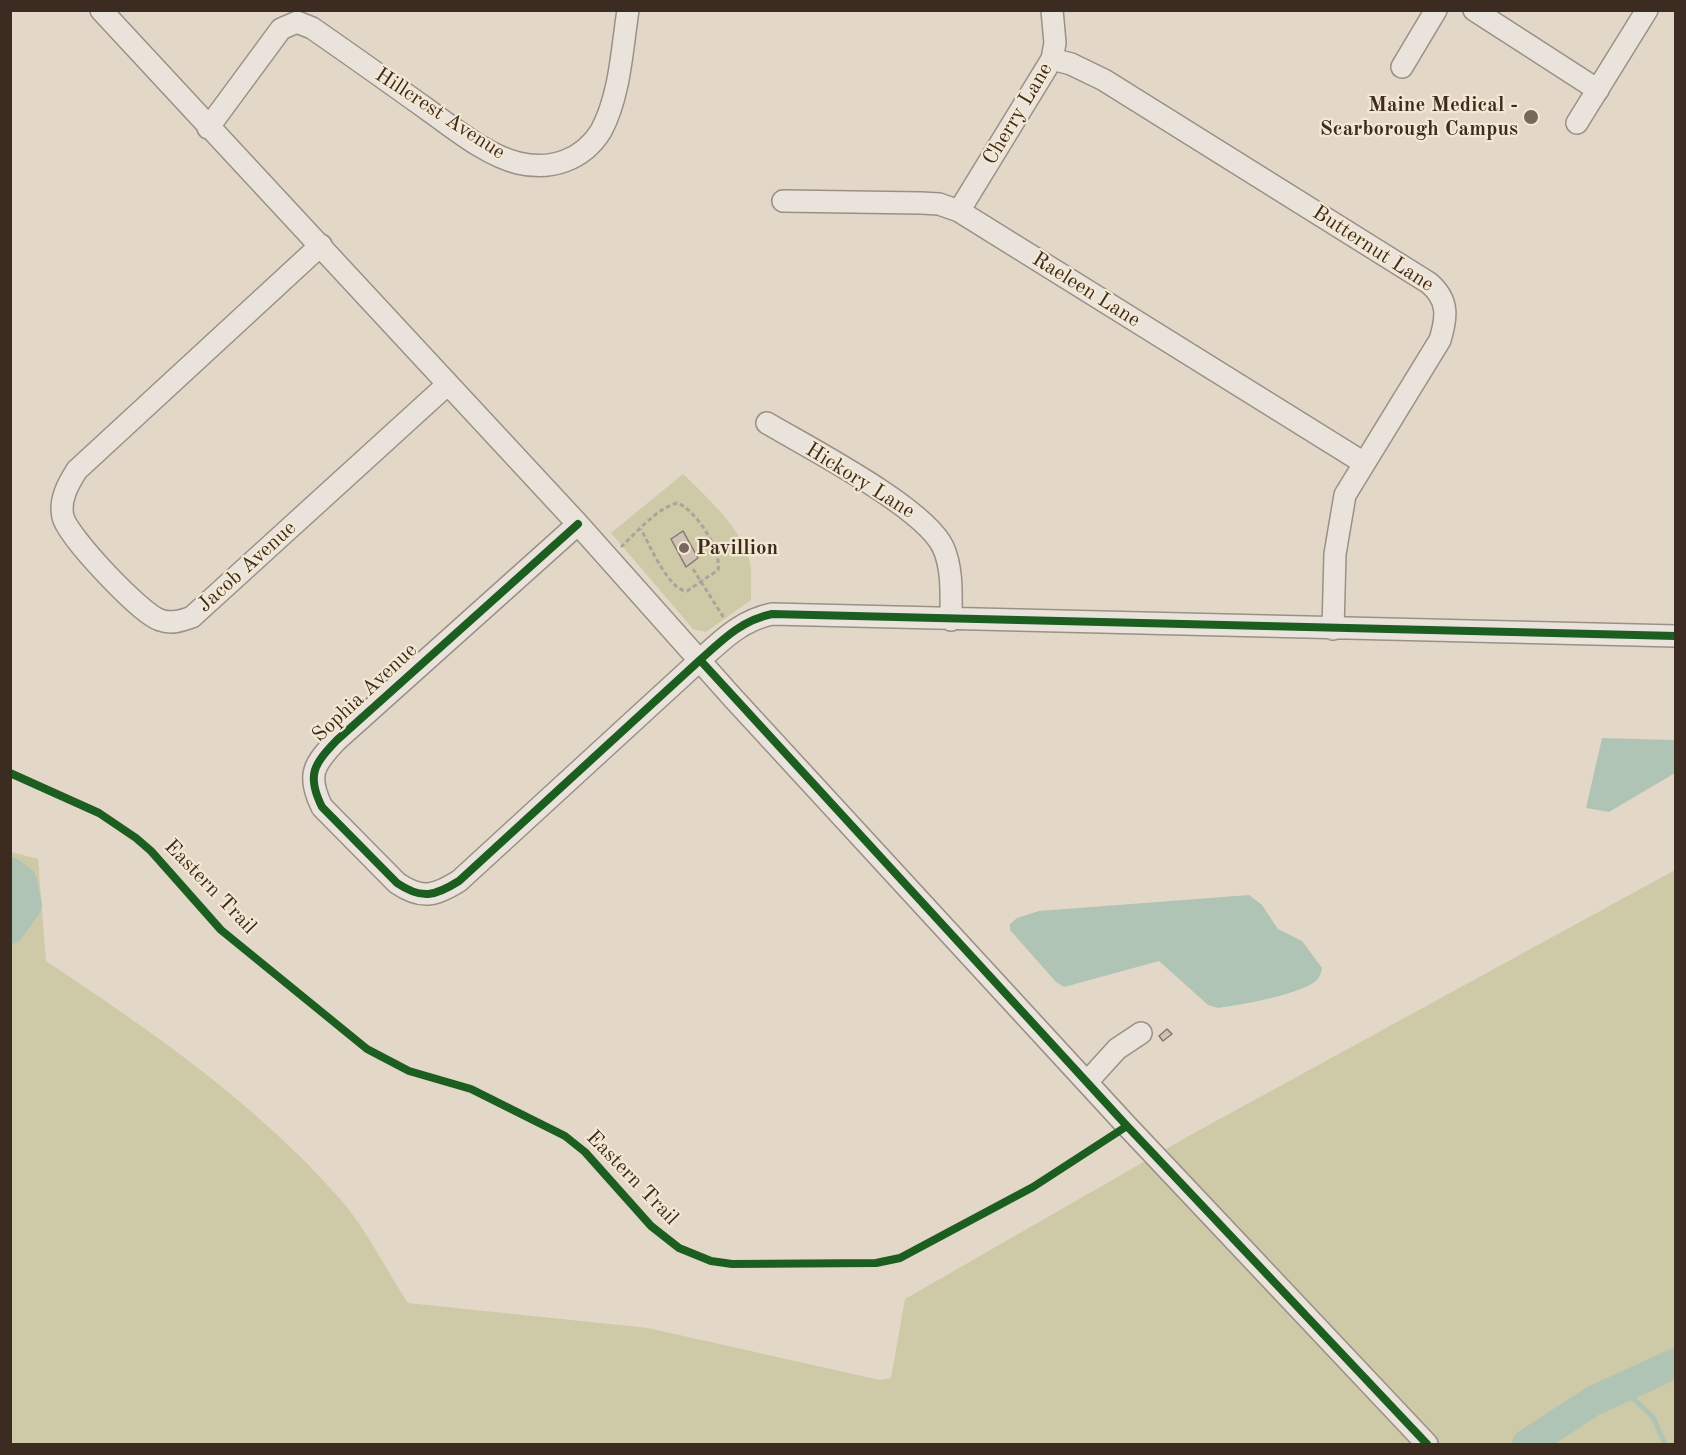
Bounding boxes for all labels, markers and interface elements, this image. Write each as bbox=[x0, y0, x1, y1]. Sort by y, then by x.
street label: Cherry Lane bbox=[978, 58, 1058, 170]
street label: Hillcrest Avenue bbox=[370, 63, 510, 165]
place label: Maine Medical - Scarborough Campus bbox=[1320, 92, 1518, 142]
marker: Maine Medical - Scarborough Campus bbox=[1522, 108, 1540, 126]
street label: Butternut Lane bbox=[1307, 200, 1439, 298]
street label: Raeleen Lane bbox=[1027, 247, 1145, 333]
street label: Hickory Lane bbox=[801, 438, 919, 524]
street label: Jacob Avenue bbox=[192, 516, 302, 618]
place label: Pavillion bbox=[696, 535, 778, 561]
marker: Pavillion bbox=[677, 541, 691, 555]
street label: Sophia Avenue bbox=[307, 638, 423, 748]
street label: Eastern Trail bbox=[159, 834, 261, 940]
street label: Eastern Trail bbox=[581, 1125, 683, 1231]

